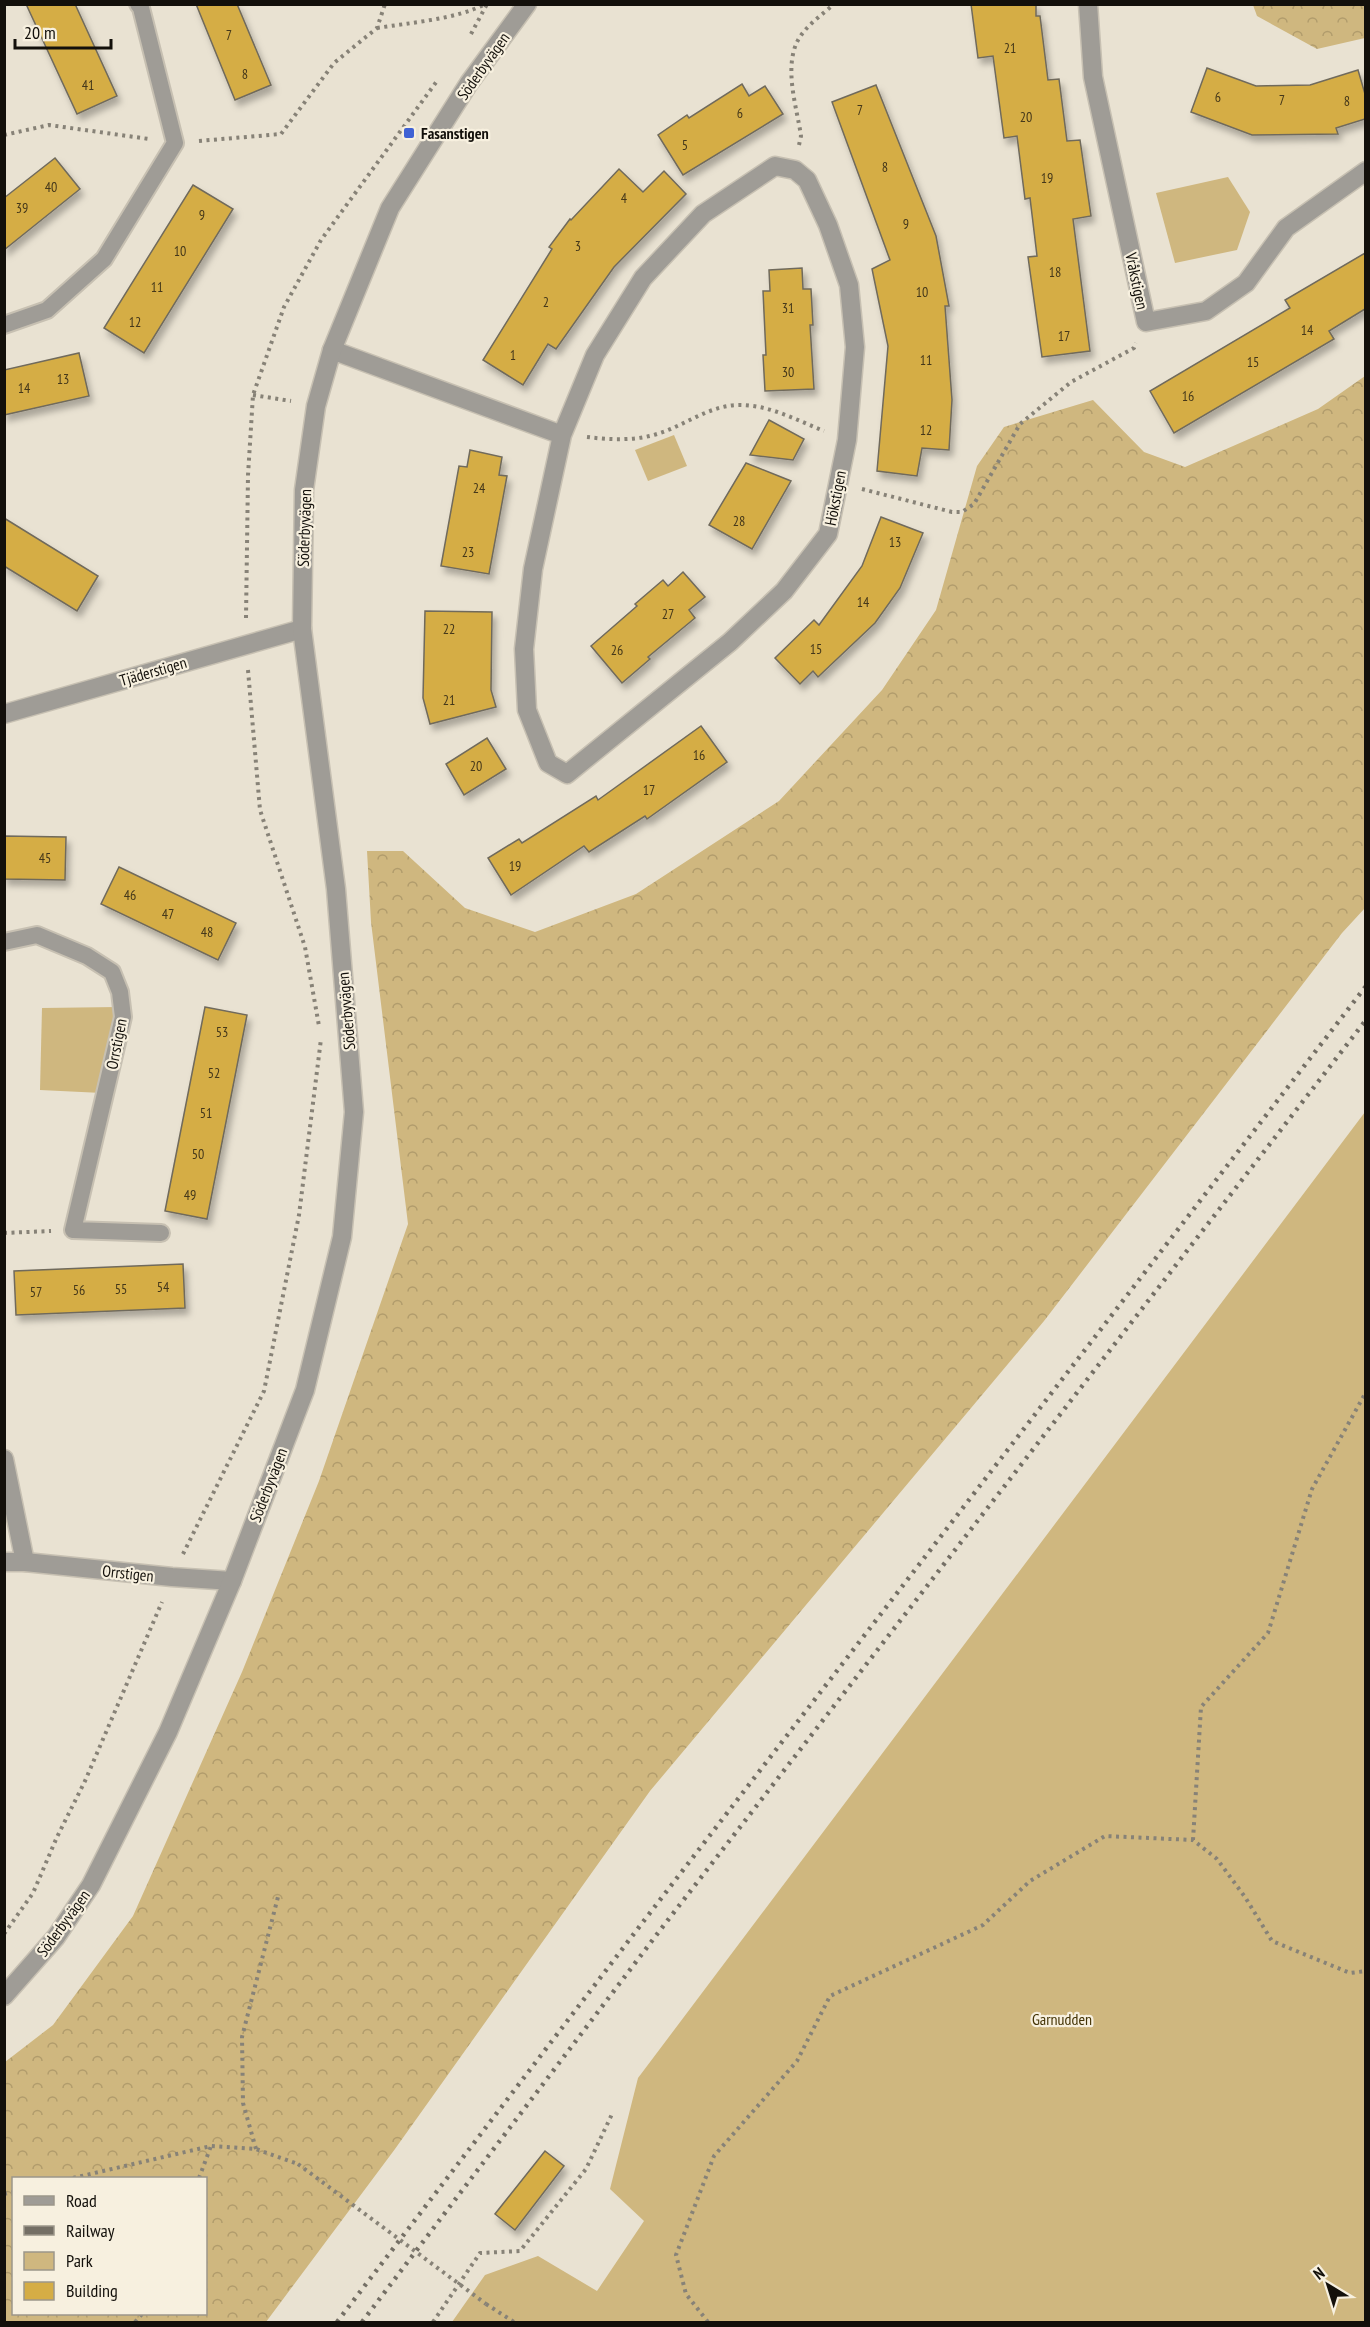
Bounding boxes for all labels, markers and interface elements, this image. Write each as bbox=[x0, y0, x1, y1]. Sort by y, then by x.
scale bar bbox=[15, 12, 111, 50]
text: 20 m bbox=[24, 21, 56, 44]
house number: 7 bbox=[226, 26, 232, 44]
street label: Söderbyvägen bbox=[452, 28, 514, 104]
house number: 21 bbox=[1004, 39, 1016, 57]
house number: 8 bbox=[242, 65, 248, 83]
house number: 41 bbox=[82, 76, 94, 94]
house number: 6 bbox=[1215, 88, 1221, 106]
house number: 7 bbox=[1279, 91, 1285, 109]
house number: 8 bbox=[1344, 92, 1350, 110]
house number: 7 bbox=[857, 101, 863, 119]
house number: 6 bbox=[737, 104, 743, 122]
house number: 20 bbox=[1020, 108, 1032, 126]
place label: Fasanstigen bbox=[421, 123, 489, 143]
marker: Fasanstigen bbox=[402, 126, 416, 140]
house number: 5 bbox=[682, 136, 688, 154]
house number: 8 bbox=[882, 158, 888, 176]
house number: 19 bbox=[1041, 169, 1053, 187]
house number: 40 bbox=[45, 178, 57, 196]
house number: 4 bbox=[621, 189, 628, 207]
house number: 39 bbox=[16, 199, 28, 217]
house number: 9 bbox=[199, 206, 205, 224]
house number: 9 bbox=[903, 215, 909, 233]
house number: 3 bbox=[575, 237, 581, 255]
house number: 10 bbox=[174, 242, 186, 260]
street label: Vråkstigen bbox=[1121, 250, 1153, 311]
house number: 18 bbox=[1049, 263, 1061, 281]
house number: 11 bbox=[151, 278, 163, 296]
house number: 10 bbox=[916, 283, 928, 301]
house number: 2 bbox=[543, 293, 549, 311]
house number: 31 bbox=[782, 299, 794, 317]
house number: 12 bbox=[129, 313, 141, 331]
house number: 14 bbox=[1301, 321, 1314, 339]
house number: 17 bbox=[1058, 327, 1070, 345]
house number: 1 bbox=[510, 346, 516, 364]
house number: 11 bbox=[920, 351, 932, 369]
house number: 15 bbox=[1247, 353, 1259, 371]
house number: 30 bbox=[782, 363, 794, 381]
house number: 13 bbox=[57, 370, 69, 388]
house number: 14 bbox=[18, 379, 31, 397]
house number: 16 bbox=[1182, 387, 1194, 405]
house number: 12 bbox=[920, 421, 932, 439]
street label: Hökstigen bbox=[820, 469, 850, 527]
house number: 24 bbox=[473, 479, 486, 497]
street label: Söderbyvägen bbox=[293, 489, 315, 567]
house number: 28 bbox=[733, 512, 745, 530]
house number: 13 bbox=[889, 533, 901, 551]
house number: 23 bbox=[462, 543, 474, 561]
house number: 14 bbox=[857, 593, 870, 611]
house number: 27 bbox=[662, 605, 674, 623]
house number: 22 bbox=[443, 620, 455, 638]
house number: 15 bbox=[810, 640, 822, 658]
house number: 26 bbox=[611, 641, 623, 659]
street label: Tjäderstigen bbox=[117, 652, 189, 690]
house number: 21 bbox=[443, 691, 455, 709]
house number: 16 bbox=[693, 746, 705, 764]
house number: 20 bbox=[470, 757, 482, 775]
house number: 17 bbox=[643, 781, 655, 799]
house number: 45 bbox=[39, 849, 51, 867]
house number: 19 bbox=[509, 857, 521, 875]
house number: 46 bbox=[124, 886, 136, 904]
house number: 47 bbox=[162, 905, 174, 923]
house number: 48 bbox=[201, 923, 213, 941]
street label: Söderbyvägen bbox=[333, 971, 359, 1051]
street label: Orrstigen bbox=[101, 1017, 131, 1071]
house number: 53 bbox=[216, 1023, 228, 1041]
house number: 52 bbox=[208, 1064, 220, 1082]
house number: 51 bbox=[200, 1104, 212, 1122]
house number: 50 bbox=[192, 1145, 204, 1163]
house number: 49 bbox=[184, 1186, 196, 1204]
house number: 54 bbox=[157, 1278, 170, 1296]
house number: 55 bbox=[115, 1280, 127, 1298]
house number: 56 bbox=[73, 1281, 85, 1299]
house number: 57 bbox=[30, 1283, 42, 1301]
street label: Söderbyvägen bbox=[245, 1445, 291, 1525]
street label: Orrstigen bbox=[101, 1560, 155, 1586]
street label: Söderbyvägen bbox=[32, 1886, 94, 1960]
park label: Garnudden bbox=[1032, 2009, 1092, 2029]
legend bbox=[12, 2177, 207, 2315]
text: Road bbox=[66, 2189, 97, 2212]
text: Railway bbox=[66, 2219, 115, 2242]
text: Park bbox=[66, 2249, 93, 2272]
north arrow bbox=[1298, 2255, 1358, 2315]
text: N bbox=[1309, 2263, 1328, 2284]
text: Building bbox=[66, 2279, 118, 2302]

